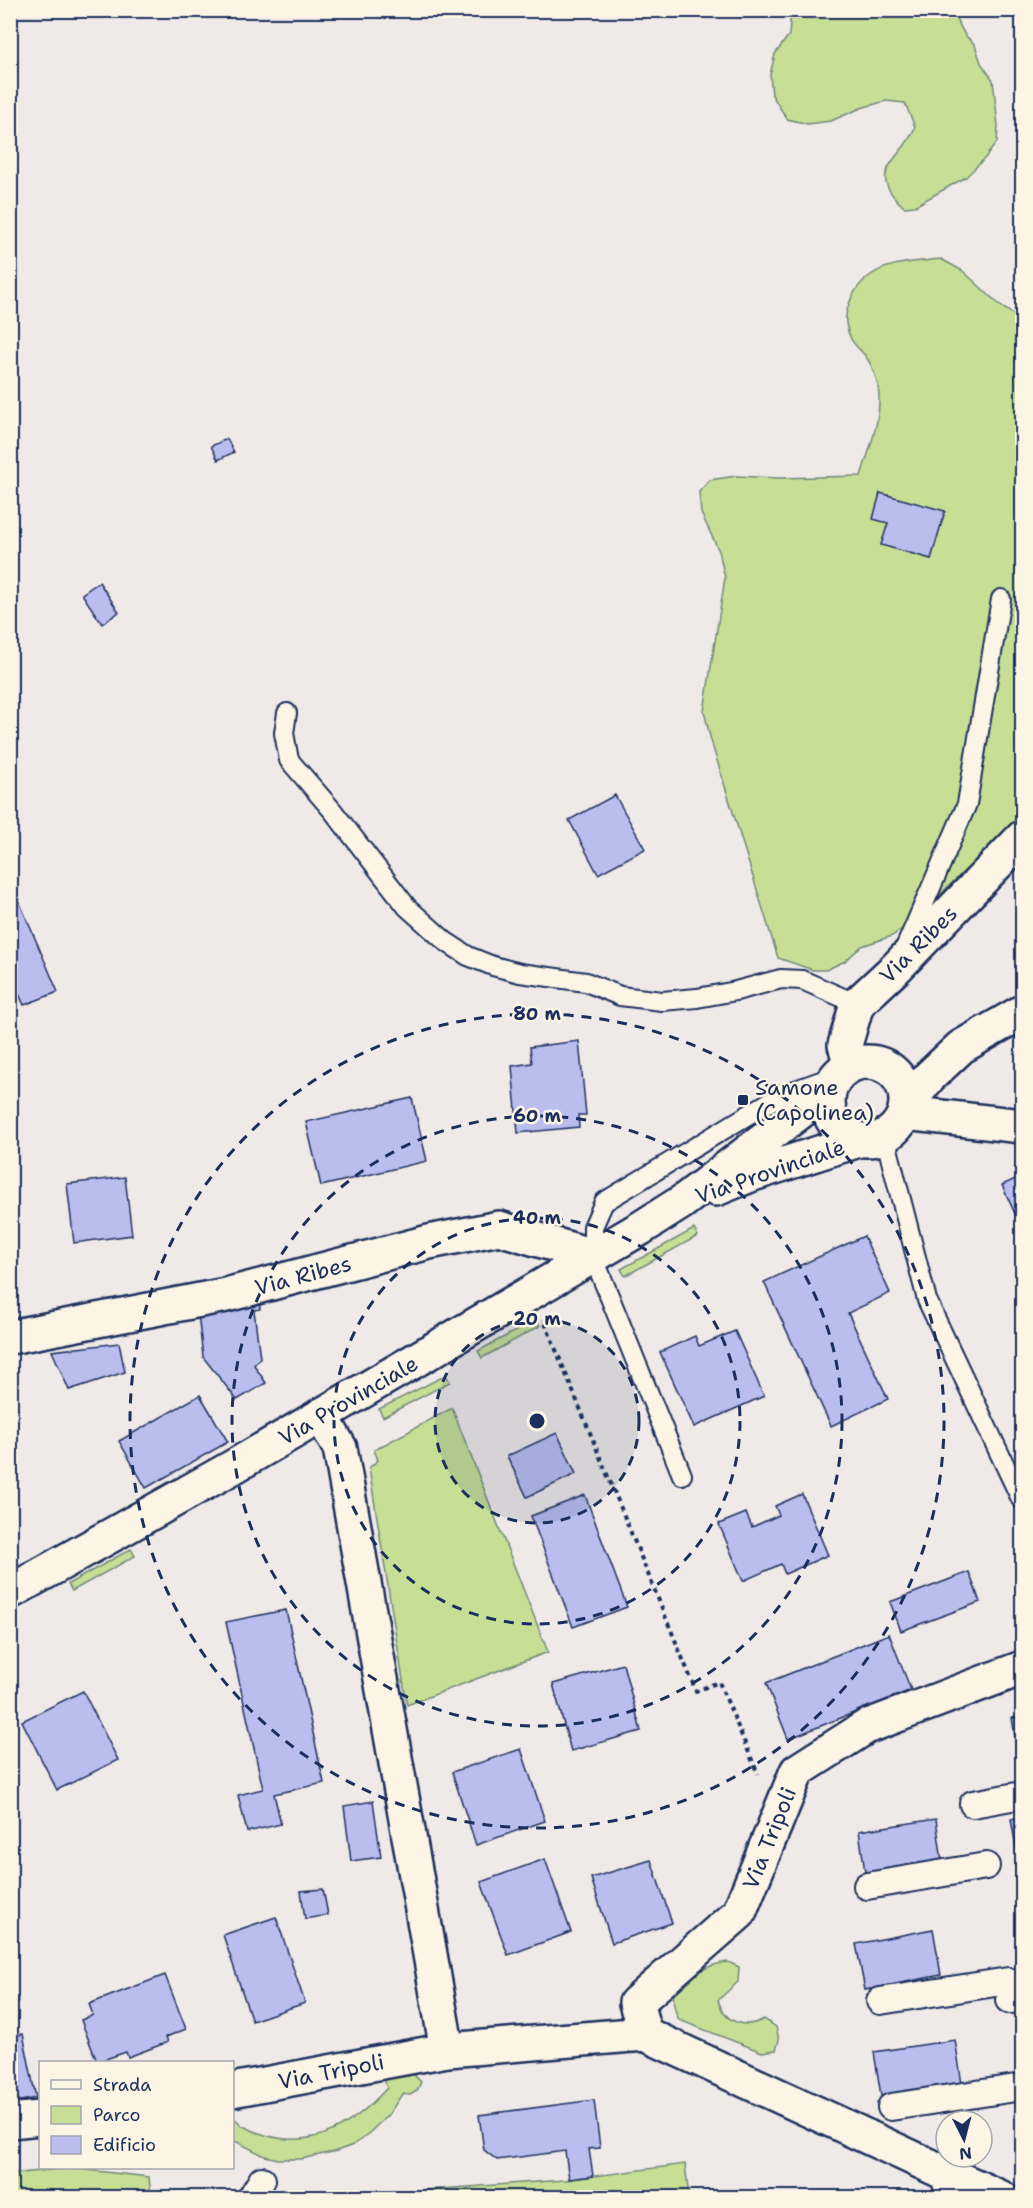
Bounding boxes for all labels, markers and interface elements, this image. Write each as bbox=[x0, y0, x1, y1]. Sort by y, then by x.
street label: Via Ribes bbox=[873, 899, 964, 990]
text: 80 m bbox=[513, 1002, 561, 1026]
place label: Samone (Capolinea) bbox=[755, 1073, 874, 1127]
marker: Samone (Capolinea) bbox=[736, 1093, 750, 1107]
text: 60 m bbox=[513, 1104, 561, 1128]
street label: Via Provinciale bbox=[691, 1132, 849, 1211]
text: 40 m bbox=[513, 1206, 561, 1230]
street label: Via Ribes bbox=[252, 1249, 355, 1302]
text: 20 m bbox=[513, 1307, 561, 1331]
street label: Via Provinciale bbox=[273, 1349, 423, 1452]
centre of rings bbox=[527, 1411, 547, 1431]
street label: Via Tripoli bbox=[736, 1783, 803, 1894]
street label: Via Tripoli bbox=[275, 2047, 387, 2096]
legend bbox=[39, 2061, 234, 2169]
text: Strada bbox=[93, 2073, 152, 2097]
text: Parco bbox=[93, 2103, 141, 2127]
north arrow bbox=[934, 2109, 994, 2169]
text: Edificio bbox=[93, 2133, 156, 2157]
text: N bbox=[958, 2142, 973, 2165]

